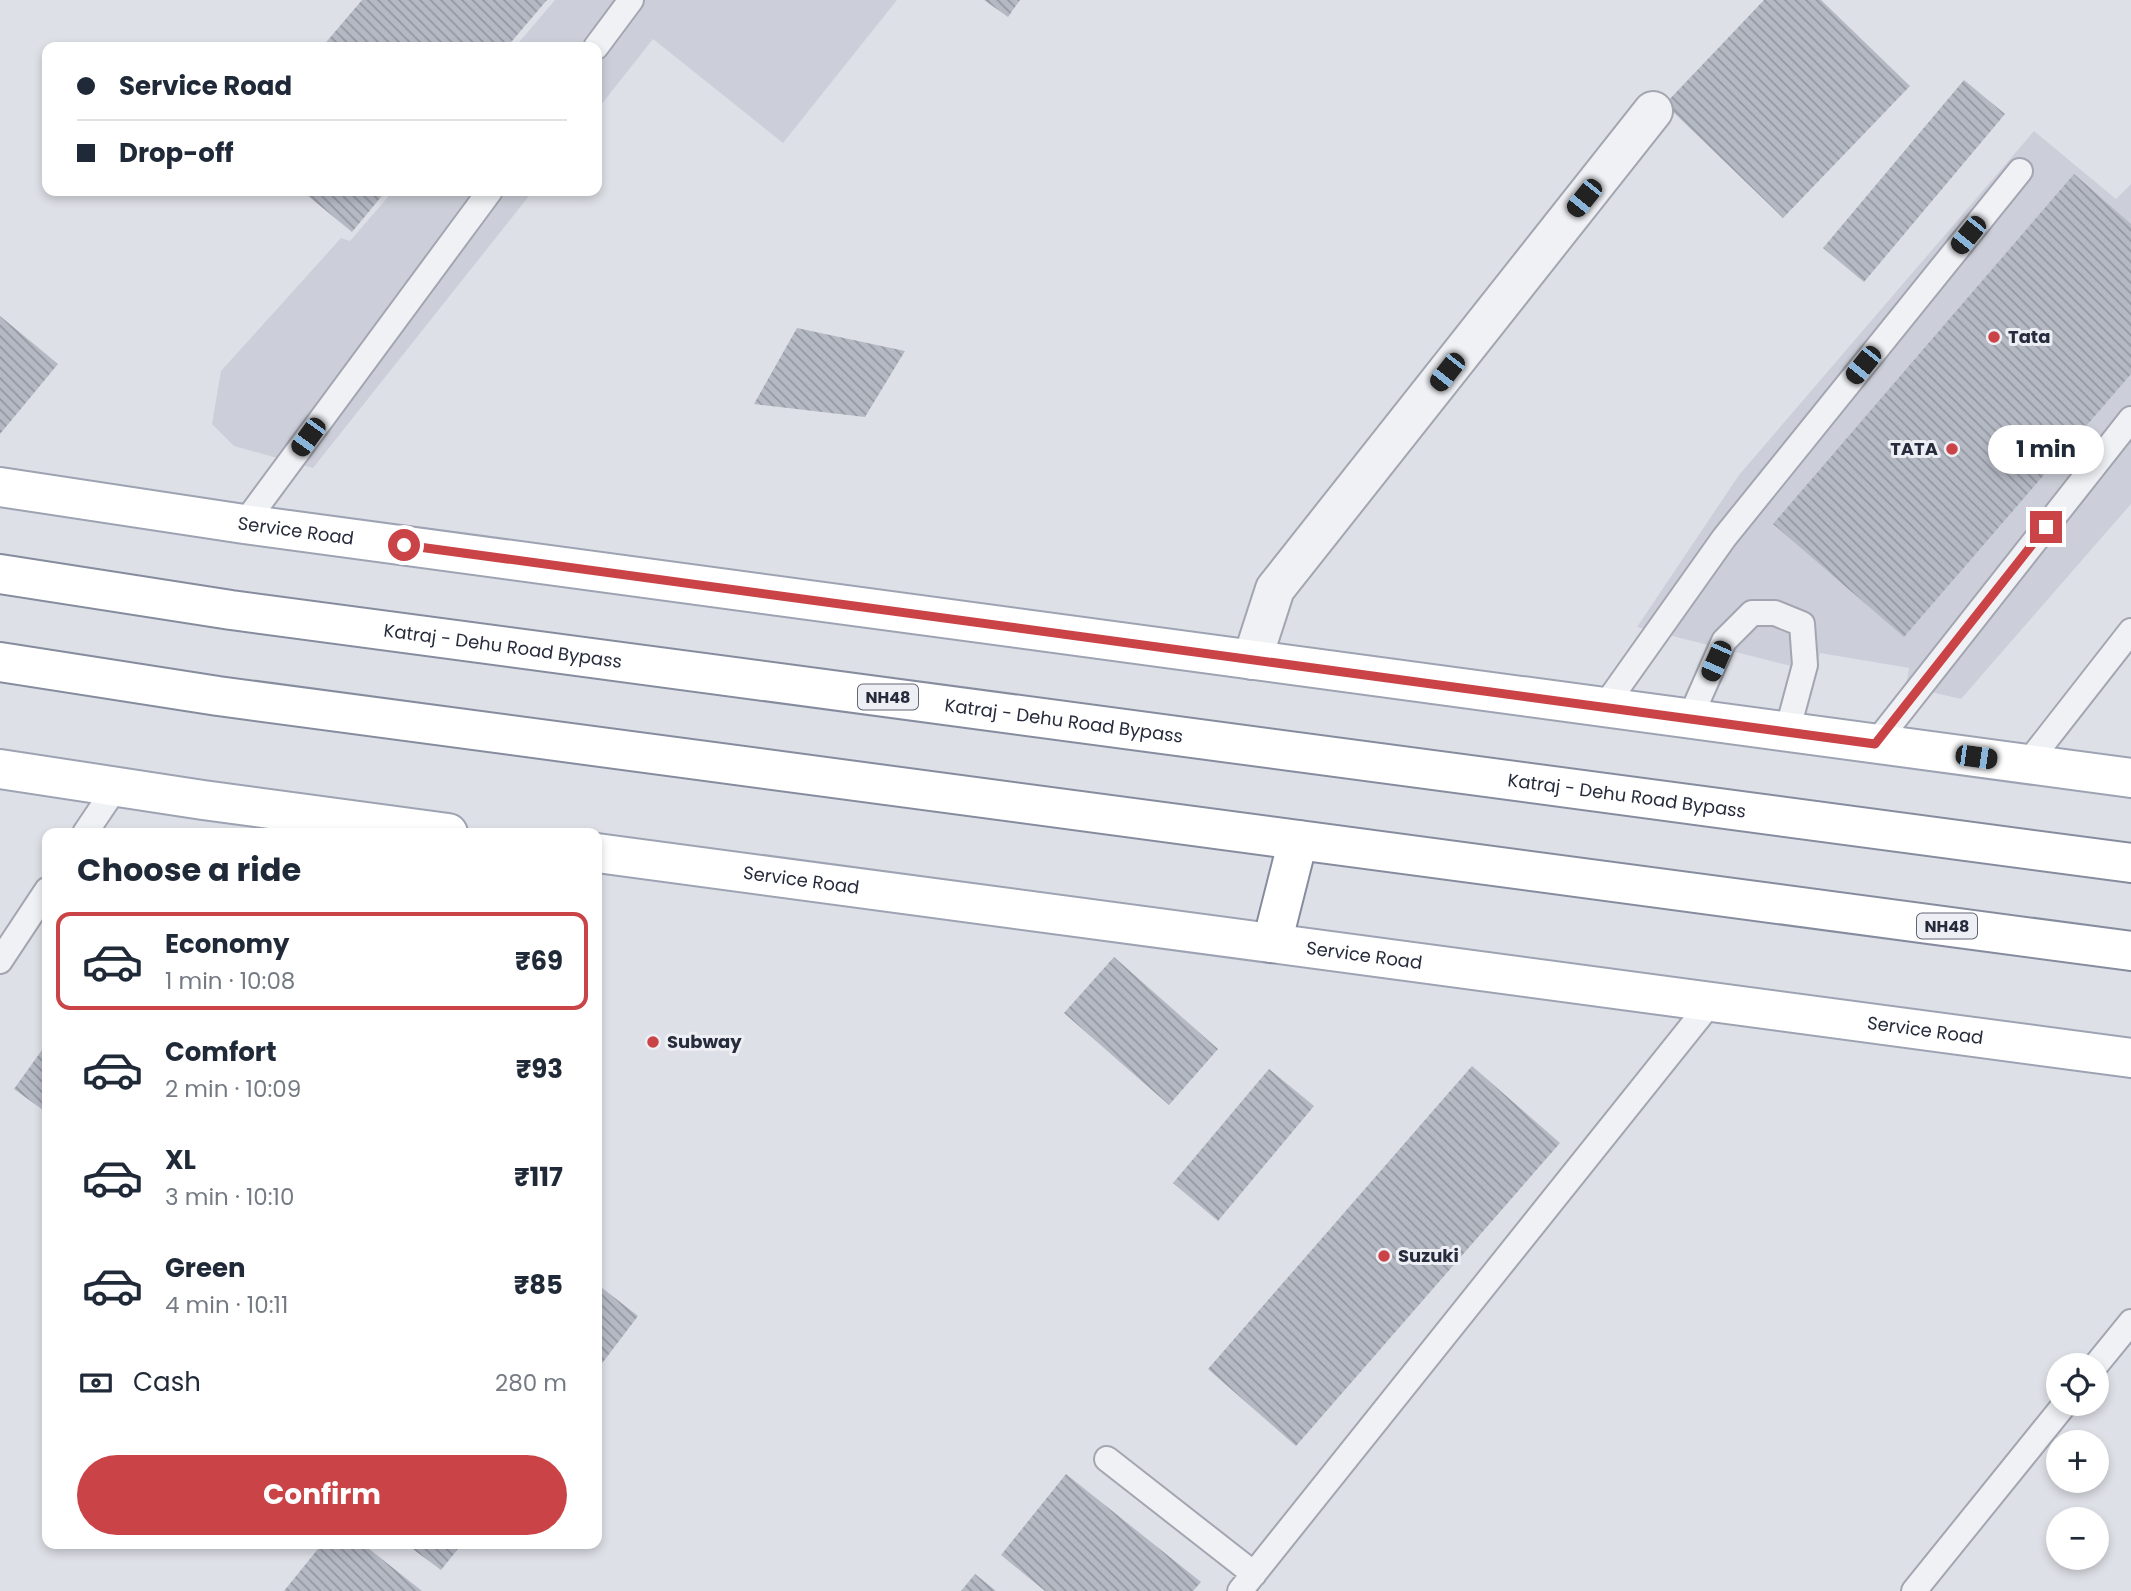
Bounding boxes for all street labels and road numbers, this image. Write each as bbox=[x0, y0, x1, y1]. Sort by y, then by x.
street label: Service Road bbox=[236, 510, 355, 551]
street label: Katraj - Dehu Road Bypass bbox=[382, 617, 624, 674]
road number: NH48 bbox=[858, 684, 918, 710]
street label: Katraj - Dehu Road Bypass bbox=[943, 692, 1185, 749]
street label: Katraj - Dehu Road Bypass bbox=[1506, 767, 1748, 824]
street label: Service Road bbox=[742, 860, 861, 900]
road number: NH48 bbox=[1917, 914, 1977, 938]
street label: Service Road bbox=[1305, 935, 1424, 975]
street label: Service Road bbox=[1866, 1010, 1985, 1050]

